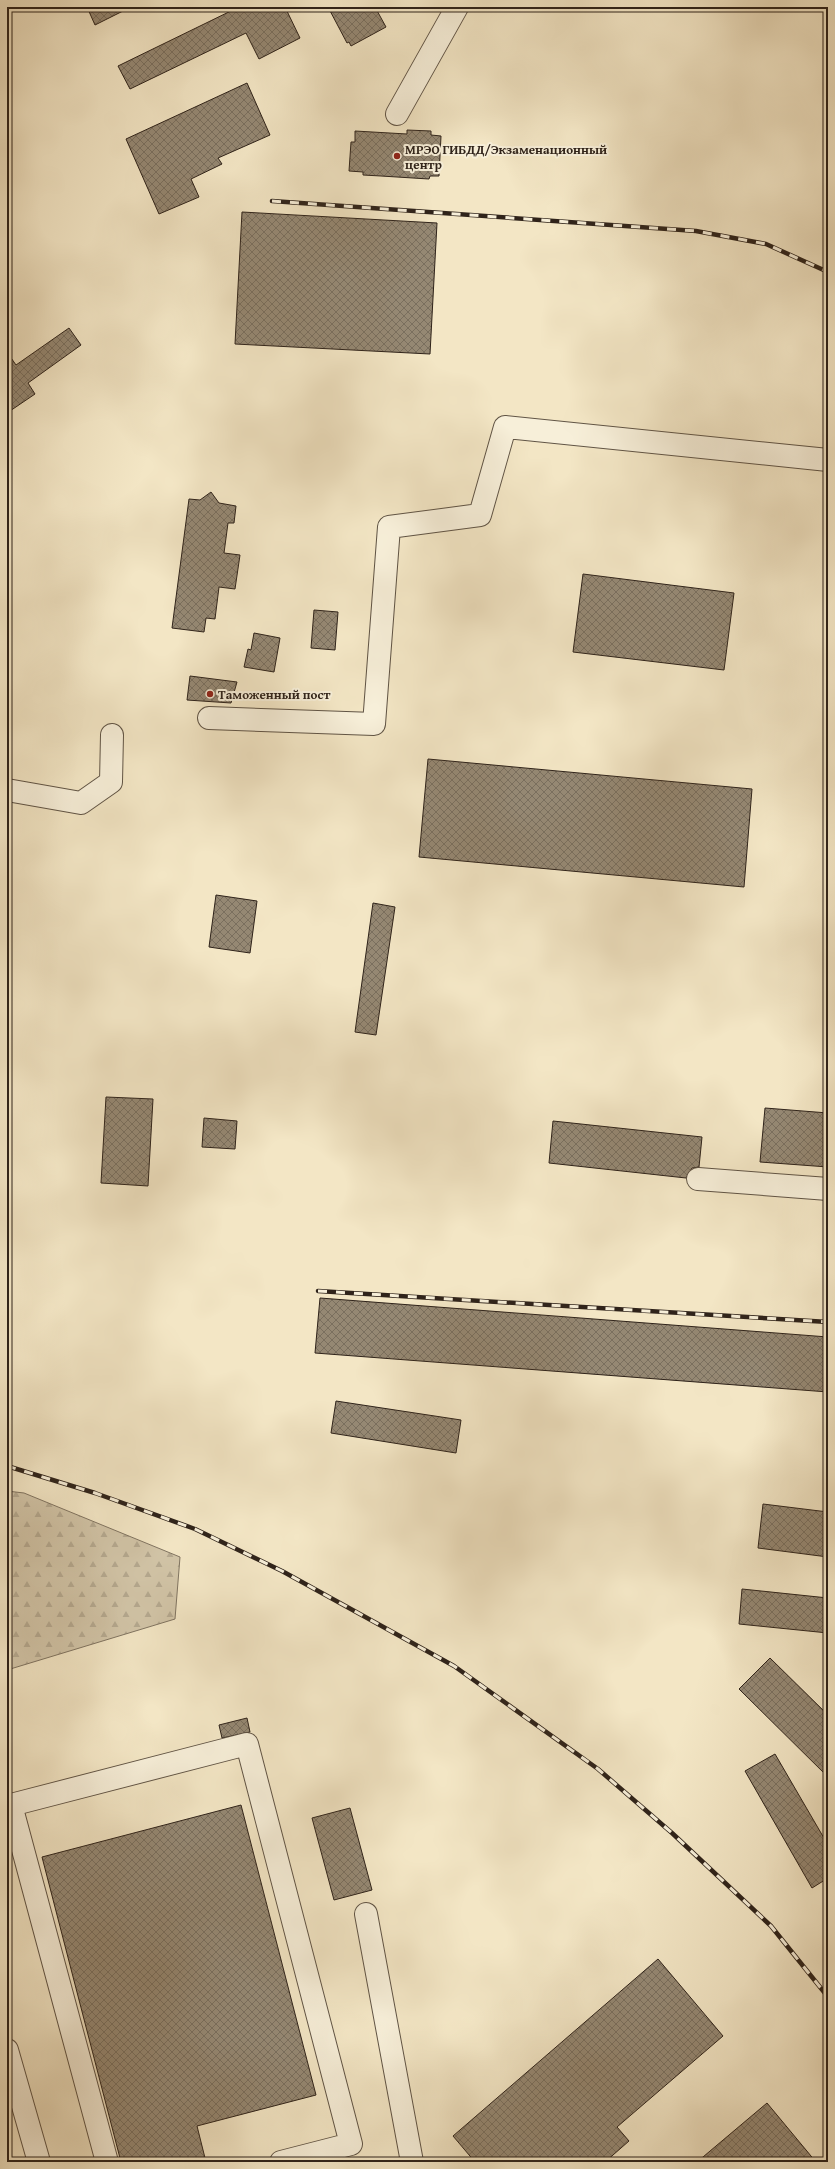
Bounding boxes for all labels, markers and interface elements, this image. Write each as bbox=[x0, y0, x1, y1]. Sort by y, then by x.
place label: МРЭО ГИБДД/Экзаменационный центр bbox=[405, 140, 607, 174]
marker: МРЭО ГИБДД/Экзаменационный центр bbox=[392, 151, 402, 161]
place label: Таможенный пост bbox=[218, 685, 330, 704]
marker: Таможенный пост bbox=[205, 689, 215, 699]

